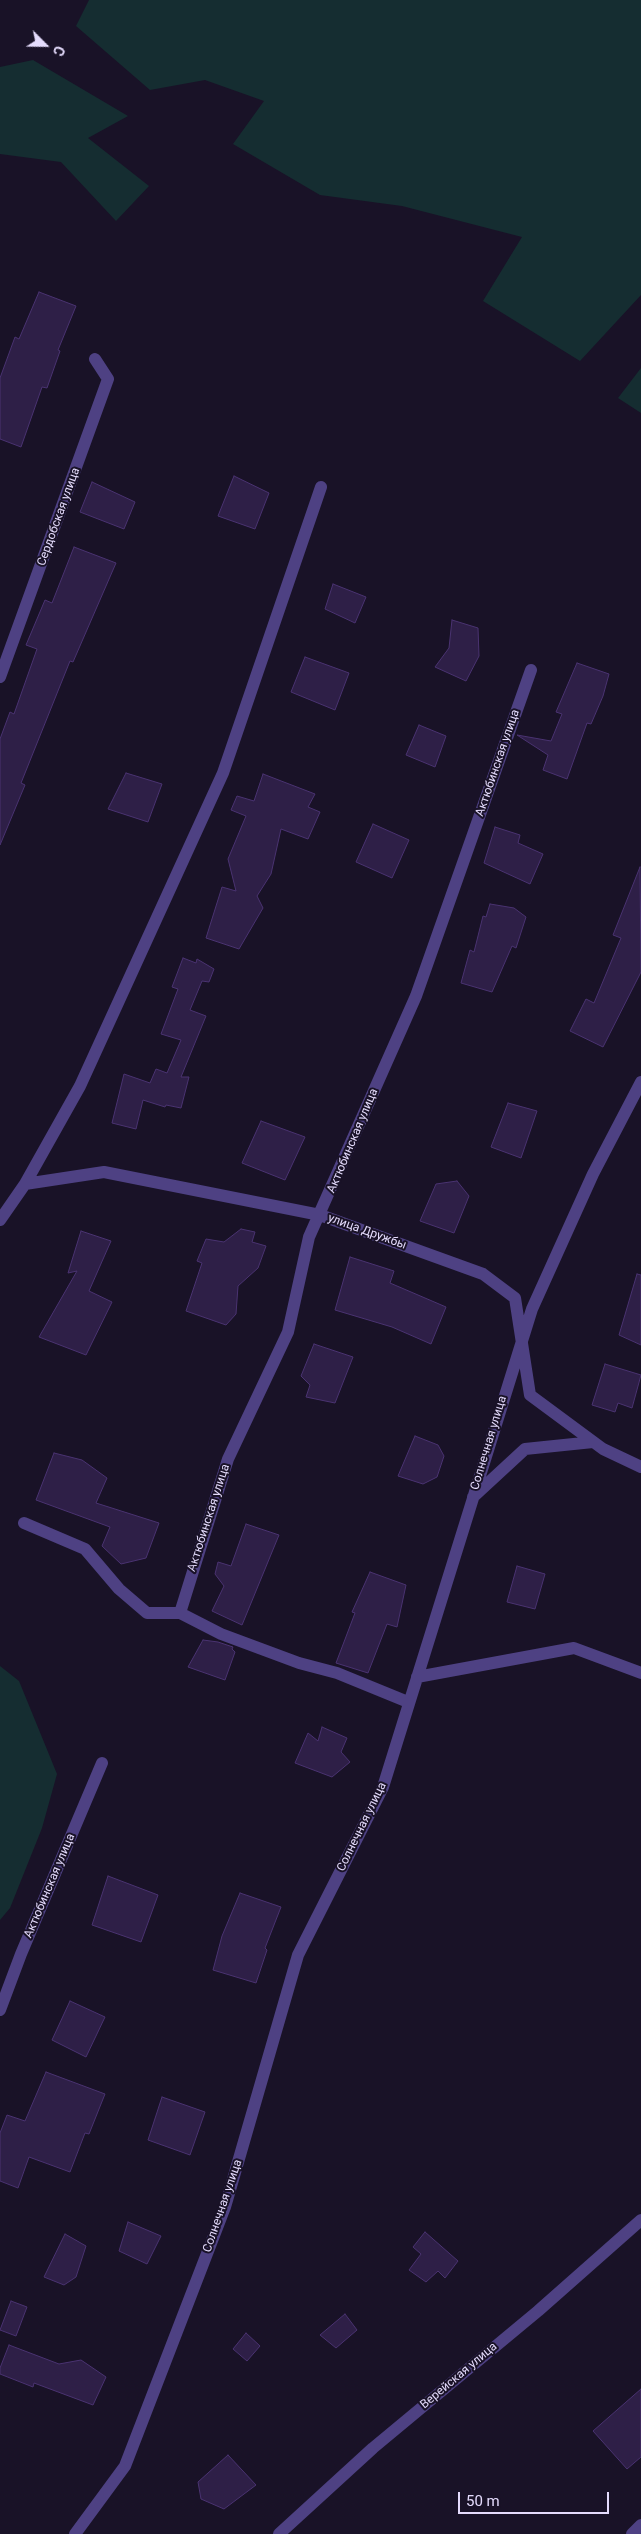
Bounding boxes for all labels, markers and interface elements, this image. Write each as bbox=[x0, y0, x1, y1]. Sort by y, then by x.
north arrow bbox=[20, 20, 70, 70]
text: С bbox=[50, 44, 68, 58]
street label: Сердобская улица bbox=[35, 466, 83, 568]
street label: Актюбинская улица bbox=[473, 708, 523, 818]
street label: Актюбинская улица bbox=[324, 1087, 382, 1195]
street label: улица Дружбы bbox=[326, 1211, 408, 1253]
street label: Солнечная улица bbox=[468, 1394, 510, 1492]
street label: Актюбинская улица bbox=[185, 1462, 233, 1574]
street label: Солнечная улица bbox=[334, 1780, 390, 1874]
street label: Актюбинская улица bbox=[21, 1832, 79, 1940]
street label: Солнечная улица bbox=[200, 2158, 246, 2254]
street label: Верейская улица bbox=[418, 2340, 500, 2412]
scale bar bbox=[461, 2482, 612, 2514]
text: 50 m bbox=[466, 2492, 500, 2510]

